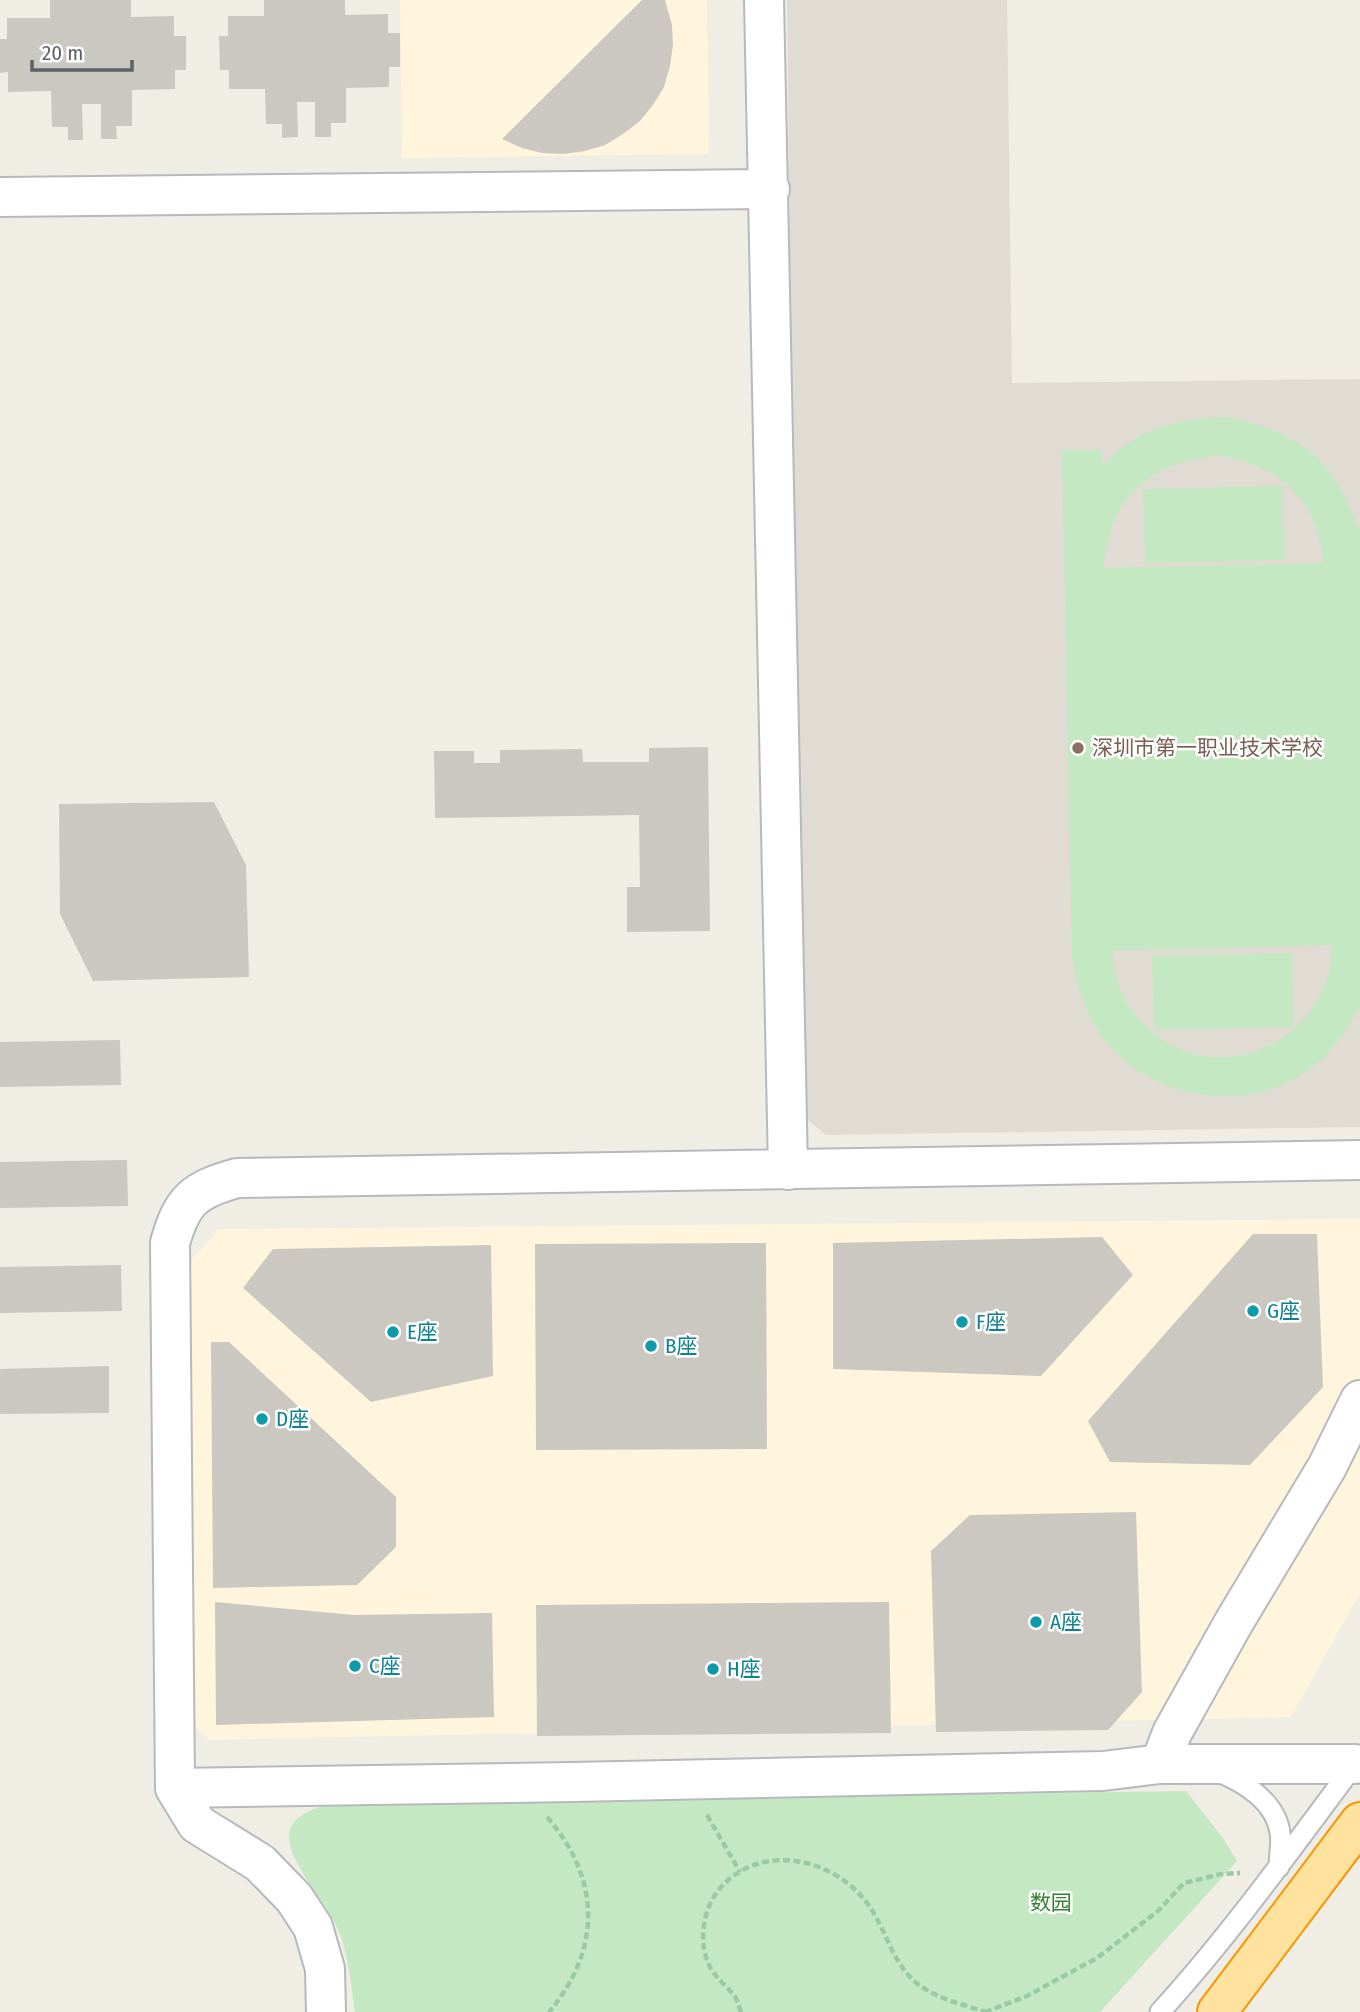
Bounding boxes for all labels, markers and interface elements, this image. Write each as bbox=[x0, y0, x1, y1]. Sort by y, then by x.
scale bar bbox=[32, 28, 131, 72]
text: 20 m bbox=[42, 40, 83, 66]
place label: 深圳市第一职业技术学校 bbox=[1092, 735, 1323, 761]
marker: 深圳市第一职业技术学校 bbox=[1070, 740, 1086, 756]
place label: G座 bbox=[1267, 1298, 1300, 1324]
marker: G座 bbox=[1245, 1303, 1261, 1319]
place label: F座 bbox=[976, 1309, 1006, 1335]
marker: F座 bbox=[954, 1314, 970, 1330]
place label: E座 bbox=[407, 1319, 438, 1345]
marker: E座 bbox=[385, 1324, 401, 1340]
place label: B座 bbox=[665, 1333, 698, 1359]
marker: B座 bbox=[643, 1338, 659, 1354]
place label: D座 bbox=[276, 1406, 309, 1432]
marker: D座 bbox=[254, 1411, 270, 1427]
place label: A座 bbox=[1050, 1609, 1082, 1635]
marker: A座 bbox=[1028, 1614, 1044, 1630]
place label: C座 bbox=[369, 1653, 401, 1679]
place label: H座 bbox=[727, 1656, 761, 1682]
marker: C座 bbox=[347, 1658, 363, 1674]
marker: H座 bbox=[705, 1661, 721, 1677]
park label: 数园 bbox=[1030, 1890, 1072, 1916]

